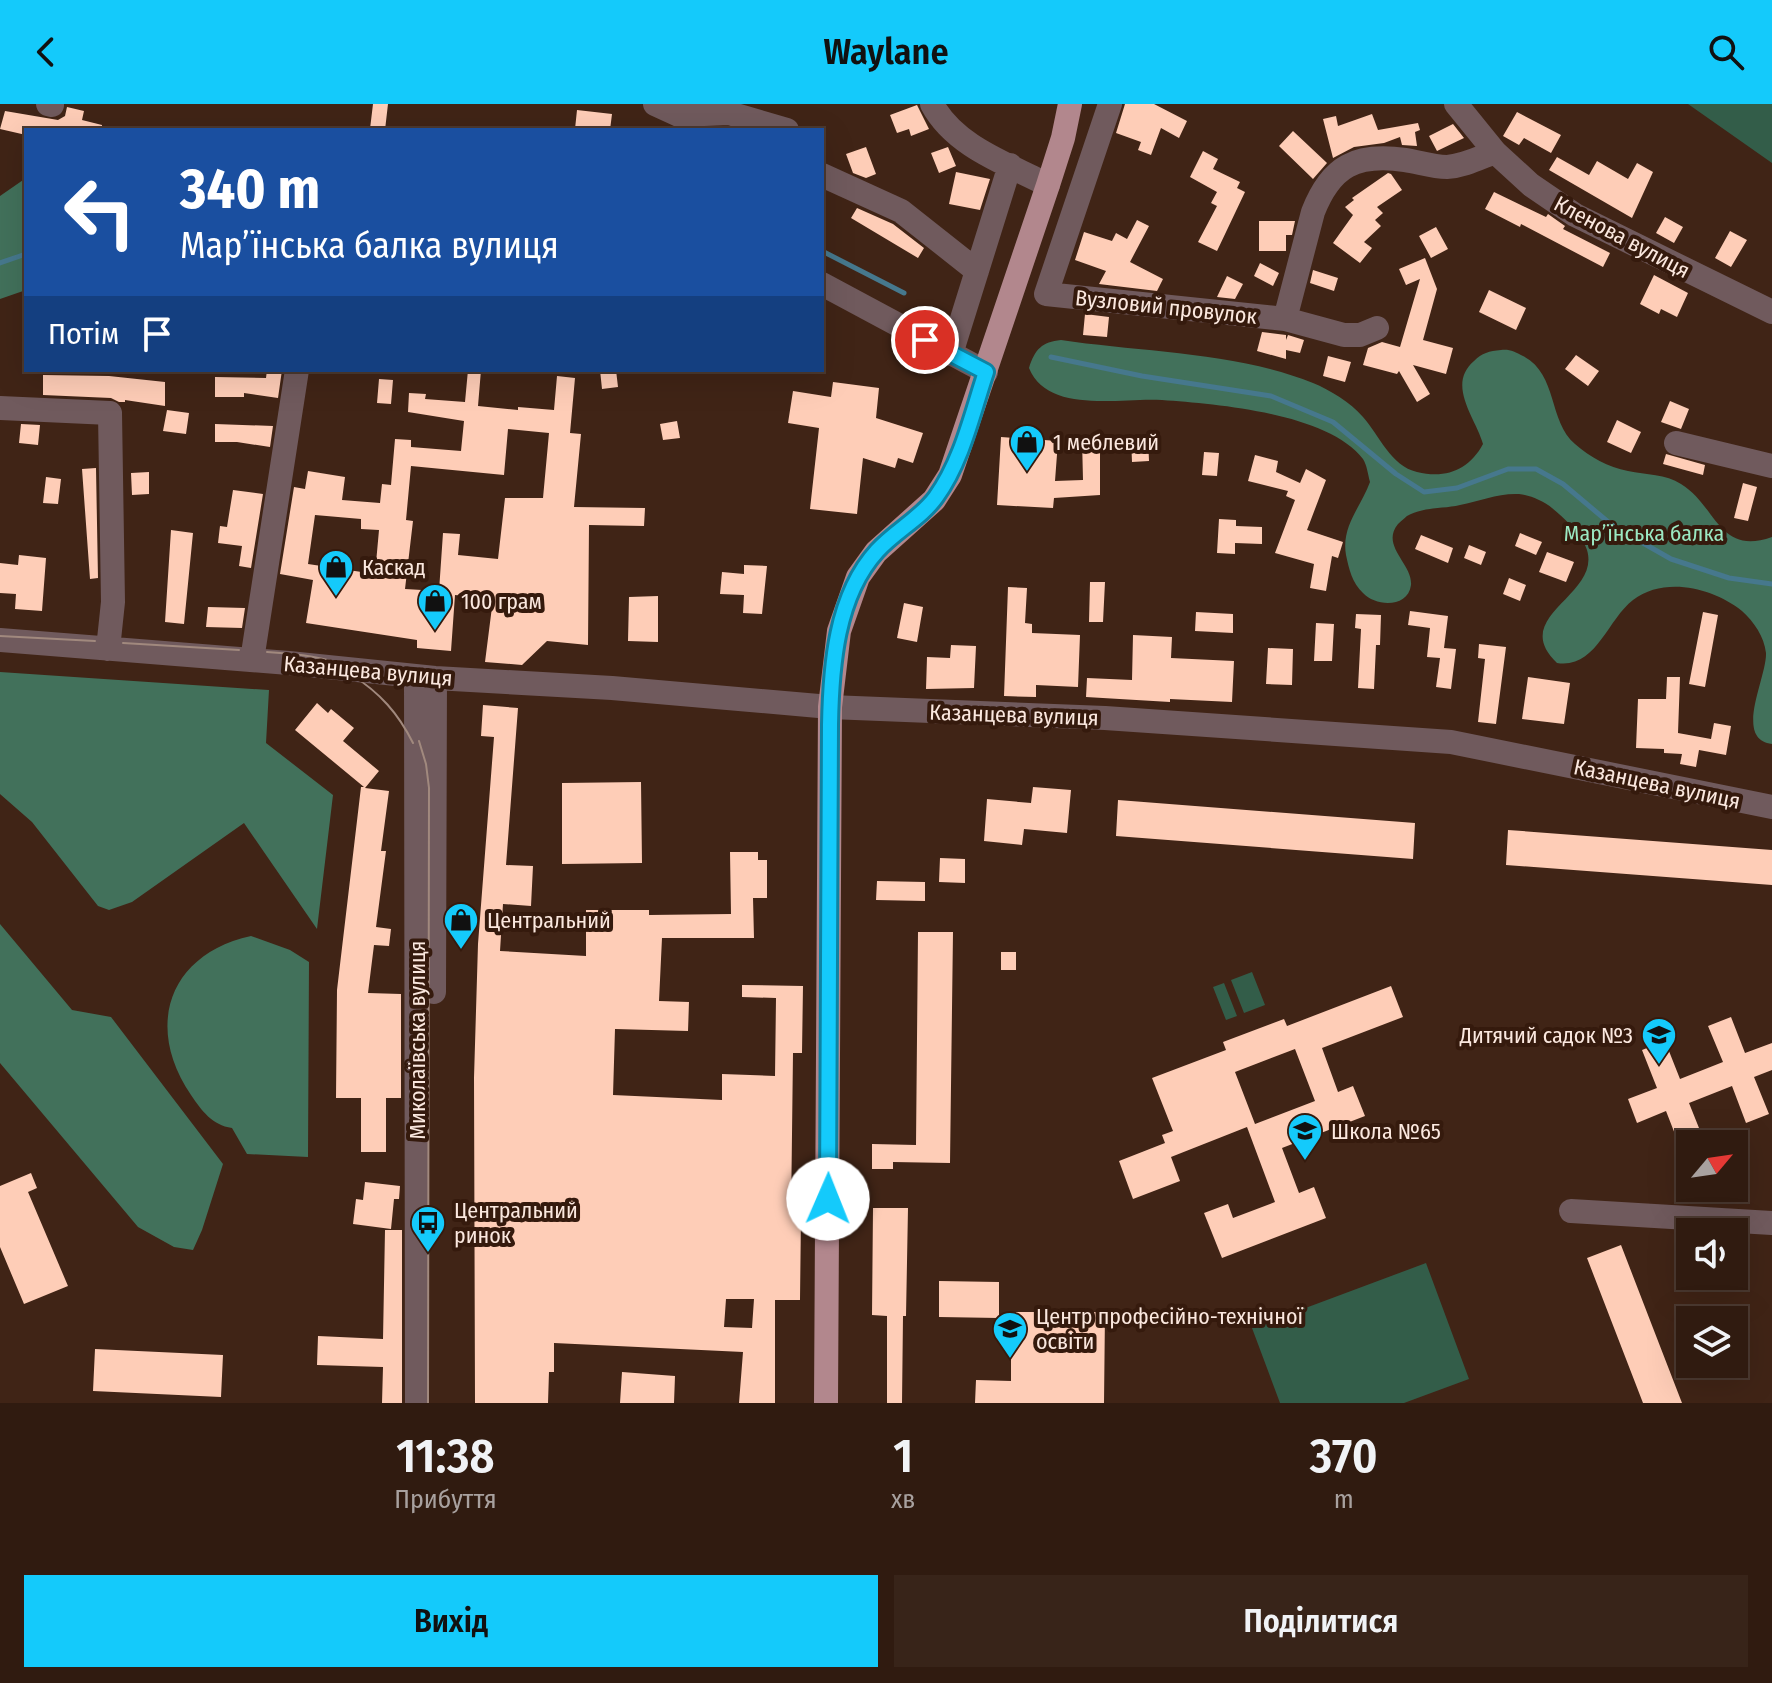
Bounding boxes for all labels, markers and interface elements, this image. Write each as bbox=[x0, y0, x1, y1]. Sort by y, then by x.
icon: back bbox=[24, 30, 68, 74]
text: Waylane bbox=[823, 30, 949, 74]
icon: search bbox=[1704, 30, 1748, 74]
text: 340 m bbox=[180, 156, 320, 223]
icon: left bbox=[48, 160, 152, 264]
street label: Кленова вулиця bbox=[1549, 190, 1695, 284]
text: Мар’їнська балка вулиця bbox=[180, 224, 559, 268]
street label: Вузловий провулок bbox=[1074, 284, 1259, 330]
pin bbox=[891, 306, 959, 374]
icon: arrive bbox=[135, 312, 179, 356]
text: Потім bbox=[48, 316, 119, 352]
icon: arrive bbox=[903, 318, 947, 362]
shop icon: 1 меблевий bbox=[1008, 423, 1046, 473]
place label: 1 меблевий bbox=[1053, 429, 1159, 456]
park label: Мар’їнська балка bbox=[1564, 520, 1724, 547]
shop icon: Каскад bbox=[317, 548, 355, 598]
place label: Каскад bbox=[362, 554, 426, 581]
shop icon: 100 грам bbox=[416, 582, 454, 632]
place label: 100 грам bbox=[461, 588, 542, 615]
street label: Казанцева вулиця bbox=[282, 650, 454, 692]
street label: Казанцева вулиця bbox=[929, 699, 1099, 731]
street label: Казанцева вулиця bbox=[1571, 753, 1743, 815]
shop icon: Центральний bbox=[442, 901, 480, 951]
place label: Центральний bbox=[487, 907, 611, 934]
street label: Миколаївська вулиця bbox=[404, 940, 431, 1140]
school or university icon: Дитячий садок №3 bbox=[1640, 1016, 1678, 1066]
place label: Дитячий садок №3 bbox=[1459, 1022, 1633, 1049]
school or university icon: Школа №65 bbox=[1286, 1112, 1324, 1162]
place label: Школа №65 bbox=[1331, 1118, 1441, 1145]
north arrow bbox=[1676, 1130, 1748, 1202]
map controls bbox=[1676, 1130, 1748, 1378]
position arrow bbox=[786, 1157, 870, 1241]
place label: Центральний ринок bbox=[454, 1197, 578, 1249]
bus stop icon: Центральний ринок bbox=[409, 1204, 447, 1254]
button: sound bbox=[1676, 1218, 1748, 1290]
place label: Центр професійно-технічної освіти bbox=[1036, 1303, 1304, 1355]
button: layers bbox=[1676, 1306, 1748, 1378]
school or university icon: Центр професійно-технічної освіти bbox=[991, 1310, 1029, 1360]
text: 11:38 bbox=[396, 1427, 495, 1485]
text: 1 bbox=[893, 1427, 913, 1485]
text: 370 bbox=[1310, 1427, 1378, 1485]
text: Прибуття bbox=[394, 1484, 497, 1515]
text: хв bbox=[891, 1484, 915, 1515]
text: m bbox=[1334, 1484, 1354, 1515]
button: Вихід bbox=[24, 1575, 878, 1667]
button: Поділитися bbox=[894, 1575, 1748, 1667]

